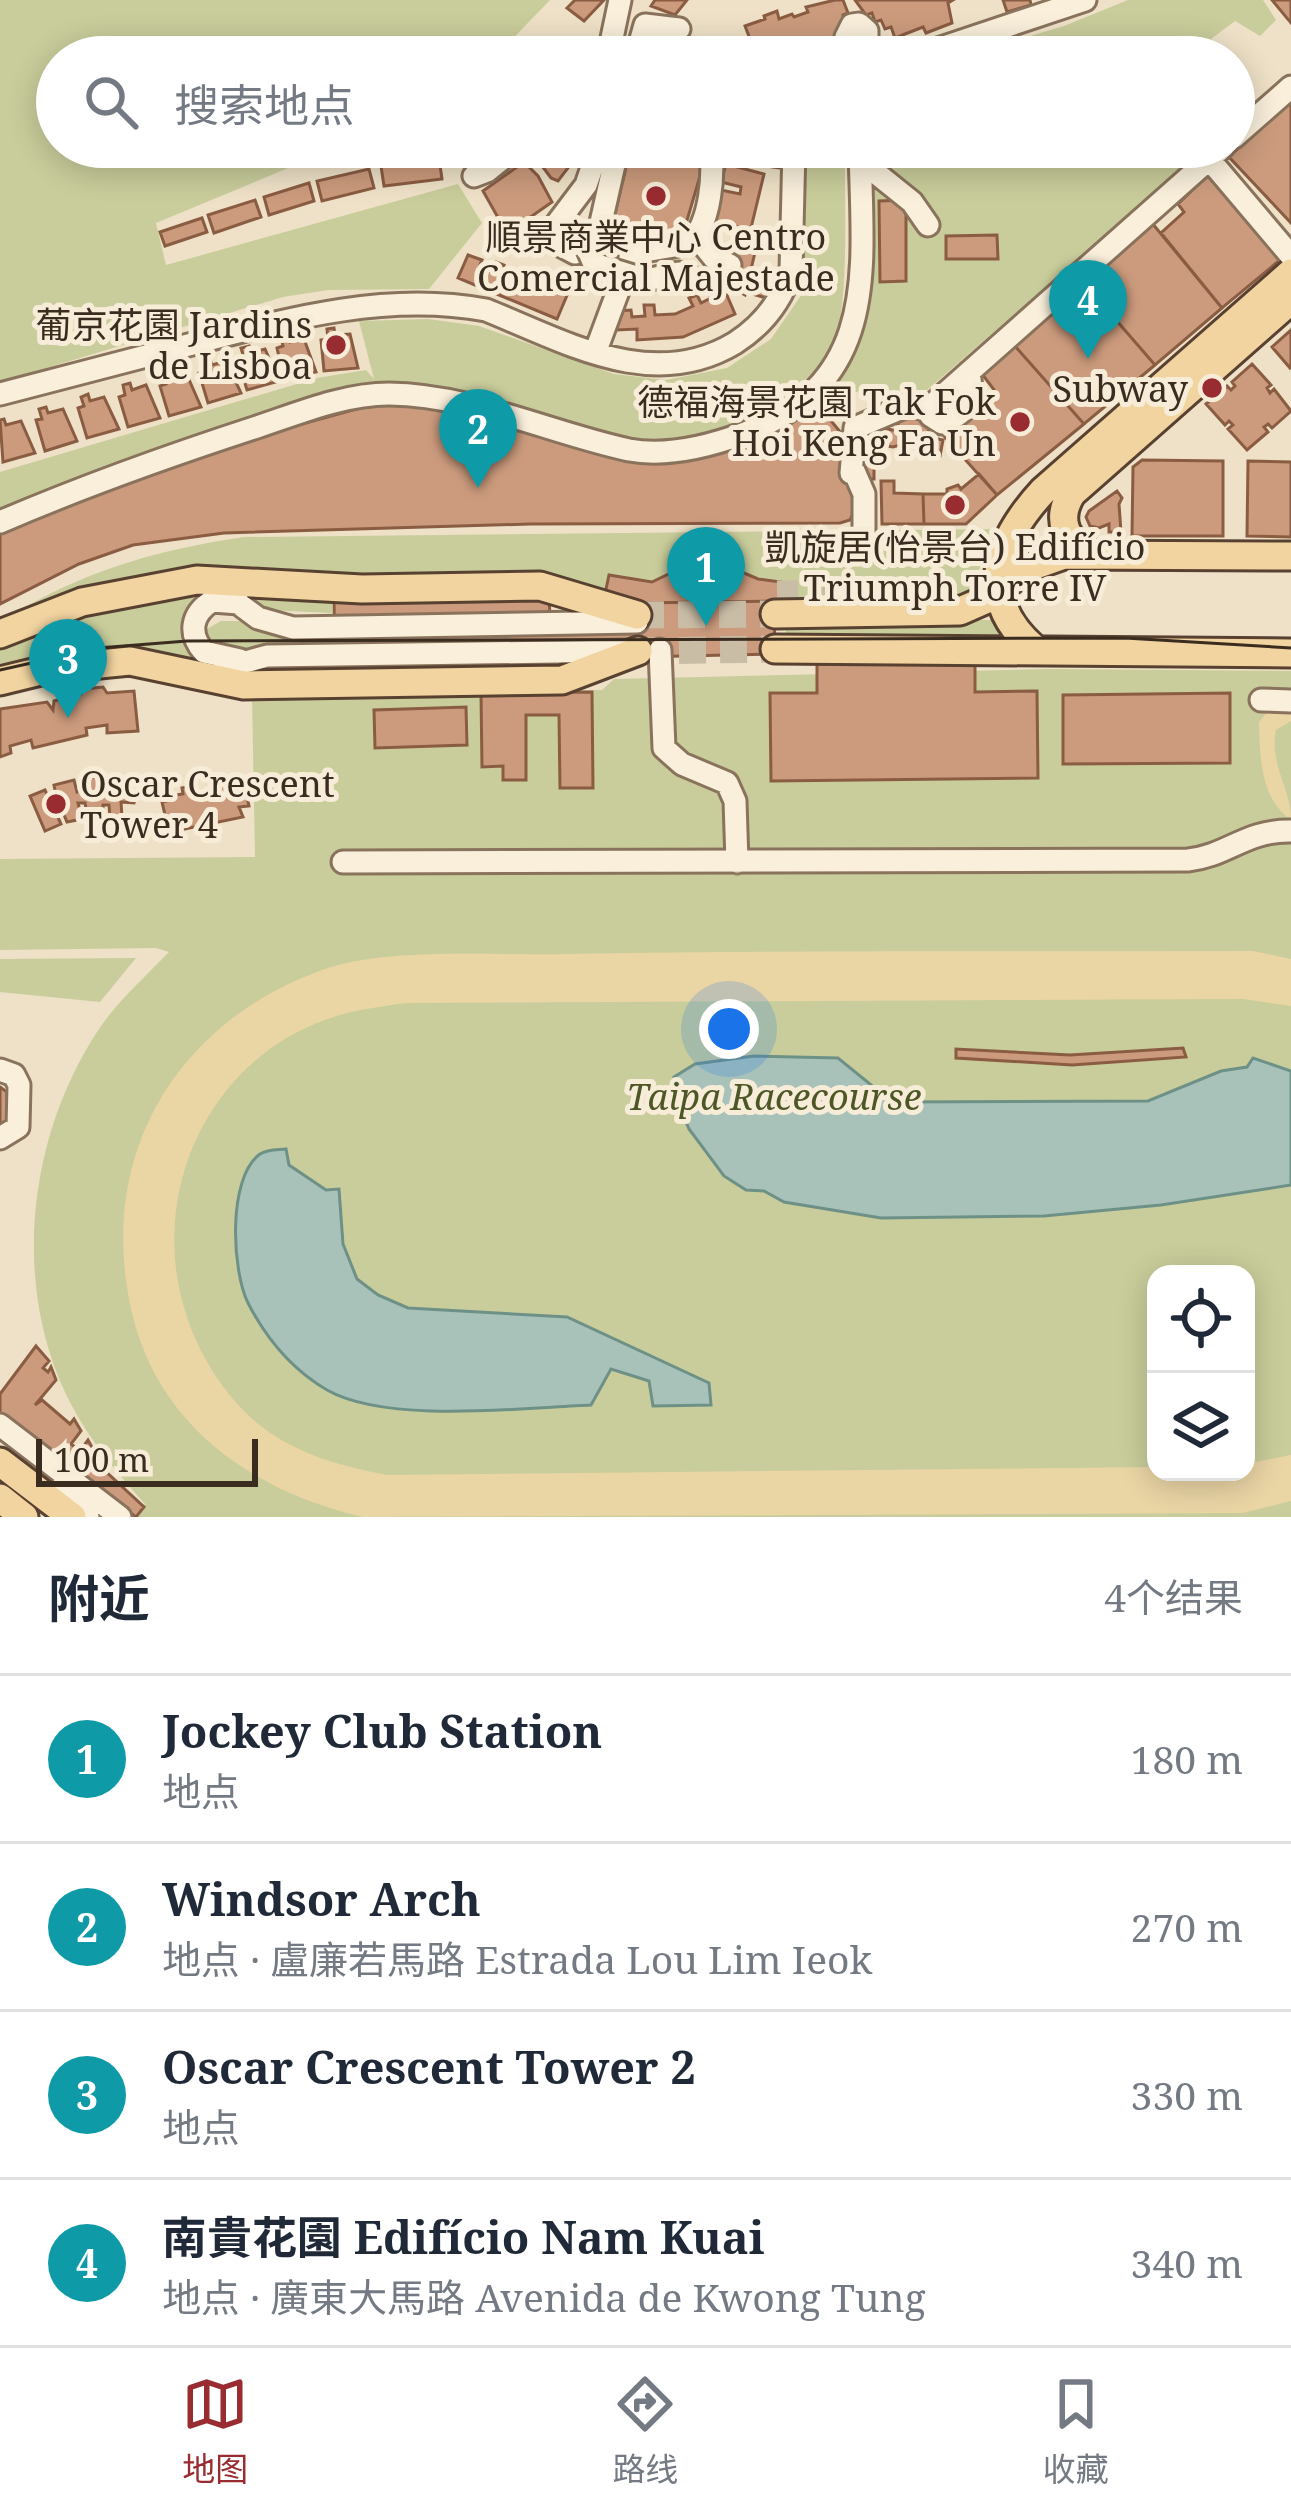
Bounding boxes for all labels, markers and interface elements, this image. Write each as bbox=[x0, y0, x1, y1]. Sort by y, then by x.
search box bbox=[36, 36, 1255, 168]
icon: search bbox=[78, 69, 144, 135]
text: 搜索地点 bbox=[174, 74, 354, 135]
marker: 順景商業中心 Centro Comercial Majestade bbox=[643, 183, 669, 209]
place label: 順景商業中心 Centro Comercial Majestade bbox=[477, 212, 835, 302]
pin: 4 bbox=[1049, 260, 1127, 359]
place label: 葡京花園 Jardins de Lisboa bbox=[35, 300, 312, 390]
marker: 葡京花園 Jardins de Lisboa bbox=[323, 332, 349, 358]
place label: Subway bbox=[1053, 364, 1189, 413]
marker: Subway bbox=[1199, 375, 1225, 401]
place label: 德福海景花園 Tak Fok Hoi Keng Fa Un bbox=[637, 377, 997, 467]
pin: 2 bbox=[439, 389, 517, 488]
marker: 德福海景花園 Tak Fok Hoi Keng Fa Un bbox=[1007, 409, 1033, 435]
marker: 凱旋居(怡景台) Edifício Triumph Torre IV bbox=[942, 492, 968, 518]
place label: 凱旋居(怡景台) Edifício Triumph Torre IV bbox=[764, 522, 1146, 612]
pin: 1 bbox=[667, 527, 745, 626]
pin: 3 bbox=[29, 619, 107, 718]
place label: Oscar Crescent Tower 4 bbox=[80, 759, 335, 849]
marker: Oscar Crescent Tower 4 bbox=[43, 791, 69, 817]
your location bbox=[699, 999, 759, 1059]
park label: Taipa Racecourse bbox=[627, 1072, 922, 1121]
map controls bbox=[1147, 1265, 1255, 1481]
button: locate bbox=[1147, 1265, 1255, 1373]
button: layers bbox=[1147, 1373, 1255, 1481]
scale bar bbox=[36, 1433, 258, 1486]
text: 100 m bbox=[54, 1437, 149, 1482]
text: 附近 bbox=[48, 1562, 150, 1632]
text: 4个结果 bbox=[1104, 1570, 1243, 1623]
text: Jockey Club Station bbox=[162, 1700, 602, 1761]
text: 1 bbox=[76, 1732, 98, 1785]
text: 180 m bbox=[1131, 1732, 1243, 1785]
text: 地点 bbox=[162, 1764, 240, 1817]
text: Windsor Arch bbox=[162, 1868, 481, 1929]
text: 2 bbox=[76, 1900, 98, 1953]
text: 270 m bbox=[1131, 1900, 1243, 1953]
text: 地点 · 盧廉若馬路 Estrada Lou Lim Ieok bbox=[162, 1932, 872, 1985]
text: Oscar Crescent Tower 2 bbox=[162, 2036, 696, 2097]
text: 3 bbox=[76, 2068, 98, 2121]
text: 330 m bbox=[1131, 2068, 1243, 2121]
text: 地点 bbox=[162, 2100, 240, 2153]
text: 南貴花園 Edifício Nam Kuai bbox=[162, 2206, 765, 2267]
text: 4 bbox=[76, 2236, 98, 2289]
text: 340 m bbox=[1131, 2236, 1243, 2289]
text: 地点 · 廣東大馬路 Avenida de Kwong Tung bbox=[162, 2270, 926, 2323]
tab: 地图 bbox=[182, 2371, 248, 2491]
tab: 路线 bbox=[612, 2371, 678, 2491]
tab: 收藏 bbox=[1043, 2371, 1109, 2491]

